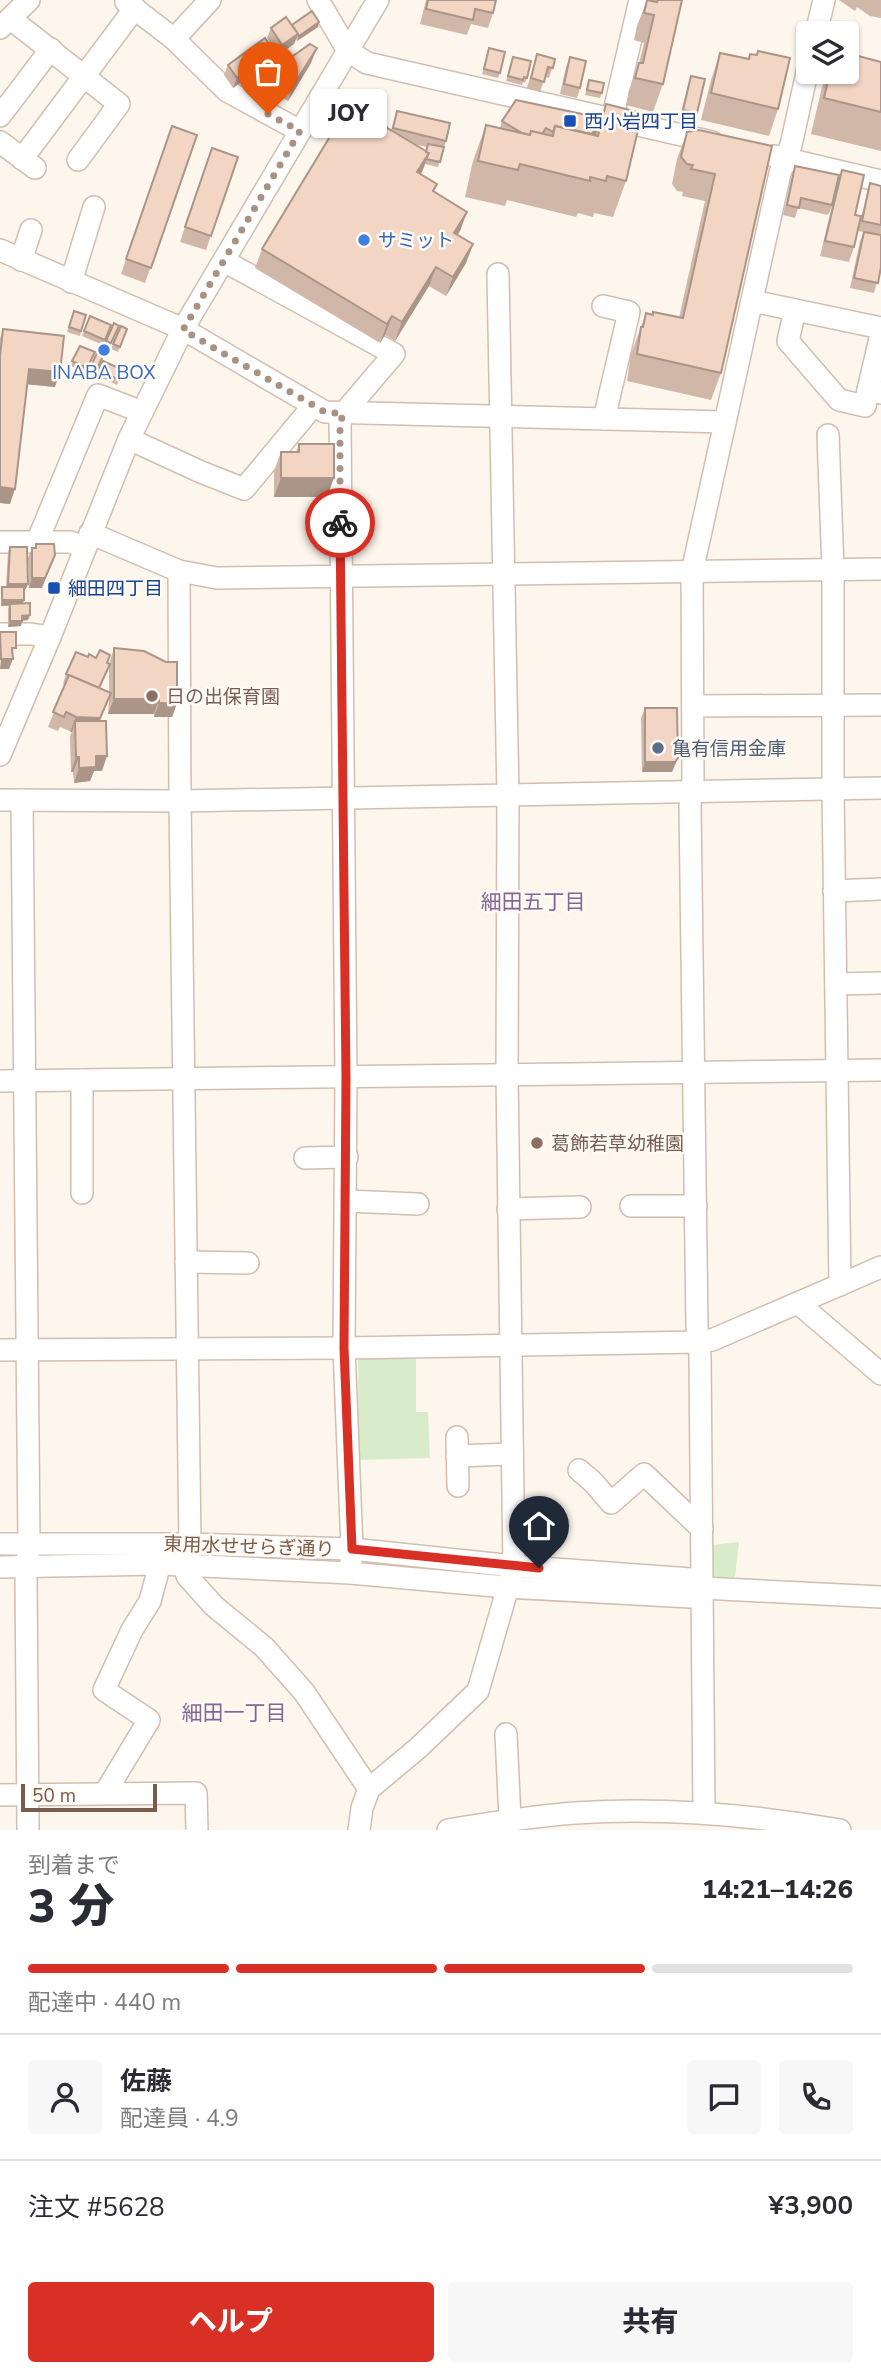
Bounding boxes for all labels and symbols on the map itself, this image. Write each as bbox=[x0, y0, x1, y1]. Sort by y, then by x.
pin bbox=[238, 42, 298, 114]
callout: JOY bbox=[310, 90, 387, 138]
place label: 西小岩四丁目 bbox=[584, 109, 698, 135]
marker: 西小岩四丁目 bbox=[562, 113, 578, 129]
place label: サミット bbox=[378, 228, 454, 254]
marker: サミット bbox=[356, 232, 372, 248]
marker: INABA BOX bbox=[96, 342, 112, 358]
place label: INABA BOX bbox=[52, 360, 156, 386]
courier bbox=[305, 488, 375, 558]
place label: 細田四丁目 bbox=[68, 576, 163, 602]
marker: 細田四丁目 bbox=[46, 580, 62, 596]
place label: 日の出保育園 bbox=[166, 684, 280, 710]
marker: 日の出保育園 bbox=[144, 688, 160, 704]
place label: 亀有信用金庫 bbox=[672, 736, 786, 762]
marker: 亀有信用金庫 bbox=[650, 740, 666, 756]
district label: 細田五丁目 bbox=[481, 888, 586, 916]
place label: 葛飾若草幼稚園 bbox=[551, 1131, 684, 1157]
marker: 葛飾若草幼稚園 bbox=[529, 1135, 545, 1151]
pin bbox=[509, 1496, 569, 1568]
street label: 東用水せせらぎ通り bbox=[163, 1531, 335, 1563]
district label: 細田一丁目 bbox=[182, 1699, 287, 1727]
scale bar bbox=[21, 1781, 158, 1813]

